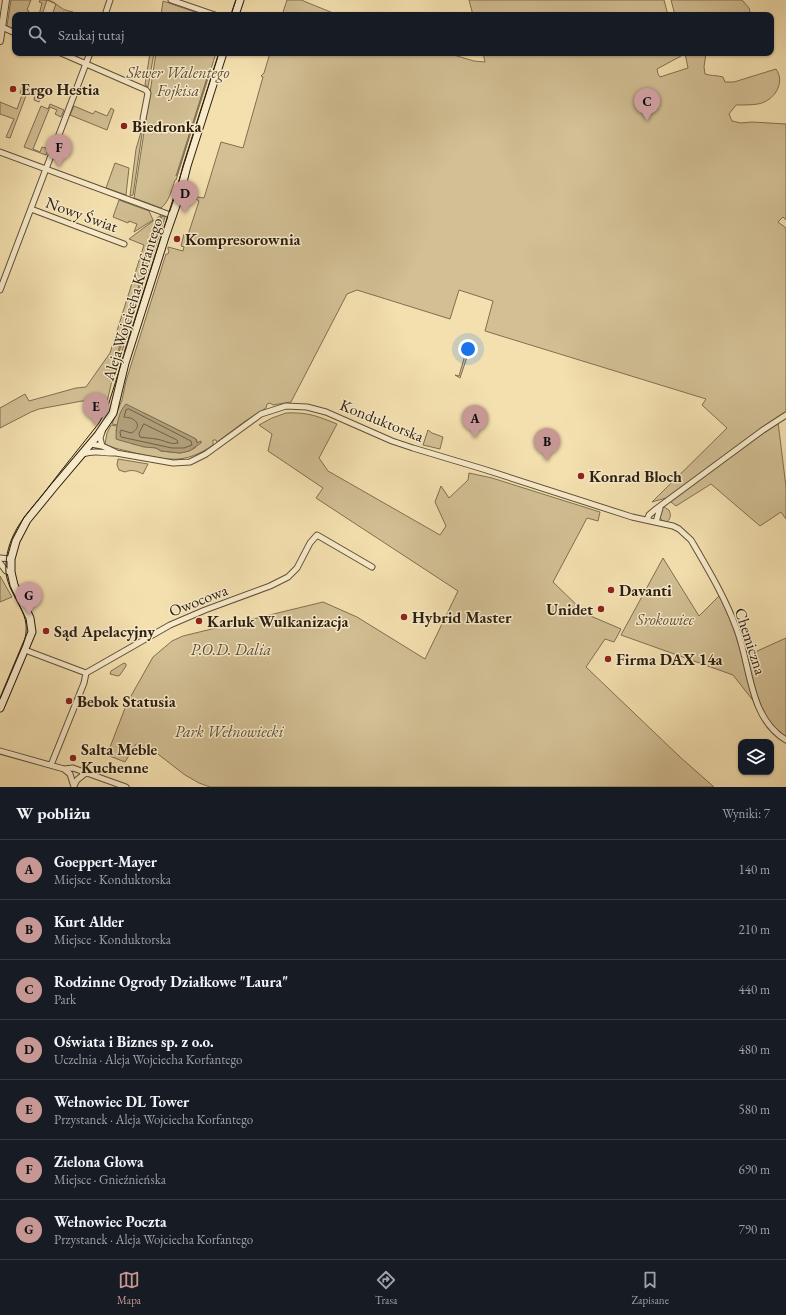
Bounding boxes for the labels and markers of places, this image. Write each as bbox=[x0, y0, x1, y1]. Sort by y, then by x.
place label: Ergo Hestia bbox=[21, 79, 101, 100]
marker: Ergo Hestia bbox=[8, 84, 18, 94]
pin: C bbox=[634, 88, 660, 121]
place label: Biedronka bbox=[132, 116, 202, 137]
marker: Biedronka bbox=[119, 121, 129, 131]
pin: F bbox=[46, 134, 72, 167]
pin: D bbox=[172, 180, 198, 213]
place label: Kompresorownia bbox=[185, 229, 302, 250]
marker: Kompresorownia bbox=[172, 234, 182, 244]
pin: E bbox=[83, 393, 109, 426]
pin: A bbox=[462, 405, 488, 438]
pin: B bbox=[534, 428, 560, 461]
place label: Konrad Bloch bbox=[589, 466, 682, 487]
marker: Konrad Bloch bbox=[576, 471, 586, 481]
place label: Davanti bbox=[619, 580, 672, 601]
pin: G bbox=[16, 582, 42, 615]
marker: Davanti bbox=[606, 585, 616, 595]
place label: Unidet bbox=[546, 599, 593, 620]
marker: Unidet bbox=[596, 604, 606, 614]
place label: Hybrid Master bbox=[412, 607, 512, 628]
place label: Karluk Wulkanizacja bbox=[207, 611, 349, 632]
marker: Hybrid Master bbox=[399, 612, 409, 622]
marker: Karluk Wulkanizacja bbox=[194, 616, 204, 626]
place label: Sąd Apelacyjny bbox=[54, 621, 155, 642]
marker: Sąd Apelacyjny bbox=[41, 626, 51, 636]
place label: Firma DAX 14a bbox=[616, 649, 724, 670]
marker: Firma DAX 14a bbox=[603, 654, 613, 664]
place label: Bebok Statusia bbox=[77, 691, 177, 712]
marker: Bebok Statusia bbox=[64, 696, 74, 706]
place label: Salta Meble Kuchenne bbox=[81, 739, 158, 778]
marker: Salta Meble Kuchenne bbox=[68, 753, 78, 763]

